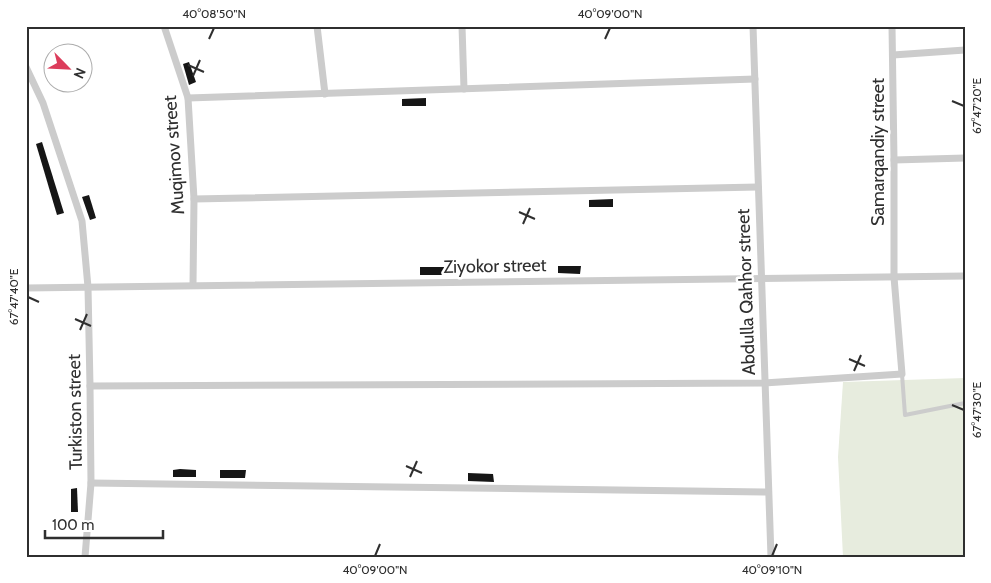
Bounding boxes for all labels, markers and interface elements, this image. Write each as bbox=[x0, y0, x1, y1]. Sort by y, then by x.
text: 40°08'50"N bbox=[182, 6, 246, 21]
text: 40°09'00"N bbox=[577, 6, 643, 21]
north arrow bbox=[42, 42, 92, 92]
text: N bbox=[70, 65, 90, 81]
street label: Samarqandiy street bbox=[867, 78, 889, 226]
text: 67°47'20"E bbox=[969, 78, 984, 134]
street label: Muqimov street bbox=[159, 95, 189, 215]
street label: Abdulla Qahhor street bbox=[732, 208, 760, 376]
street label: Ziyokor street bbox=[443, 254, 547, 278]
text: 67°47'40"E bbox=[6, 268, 21, 325]
street label: Turkiston street bbox=[63, 354, 87, 470]
text: 67°47'30"E bbox=[969, 381, 984, 438]
scale bar bbox=[45, 508, 162, 540]
text: 100 m bbox=[52, 516, 94, 534]
text: 40°09'00"N bbox=[342, 562, 408, 577]
text: 40°09'10"N bbox=[742, 562, 802, 577]

